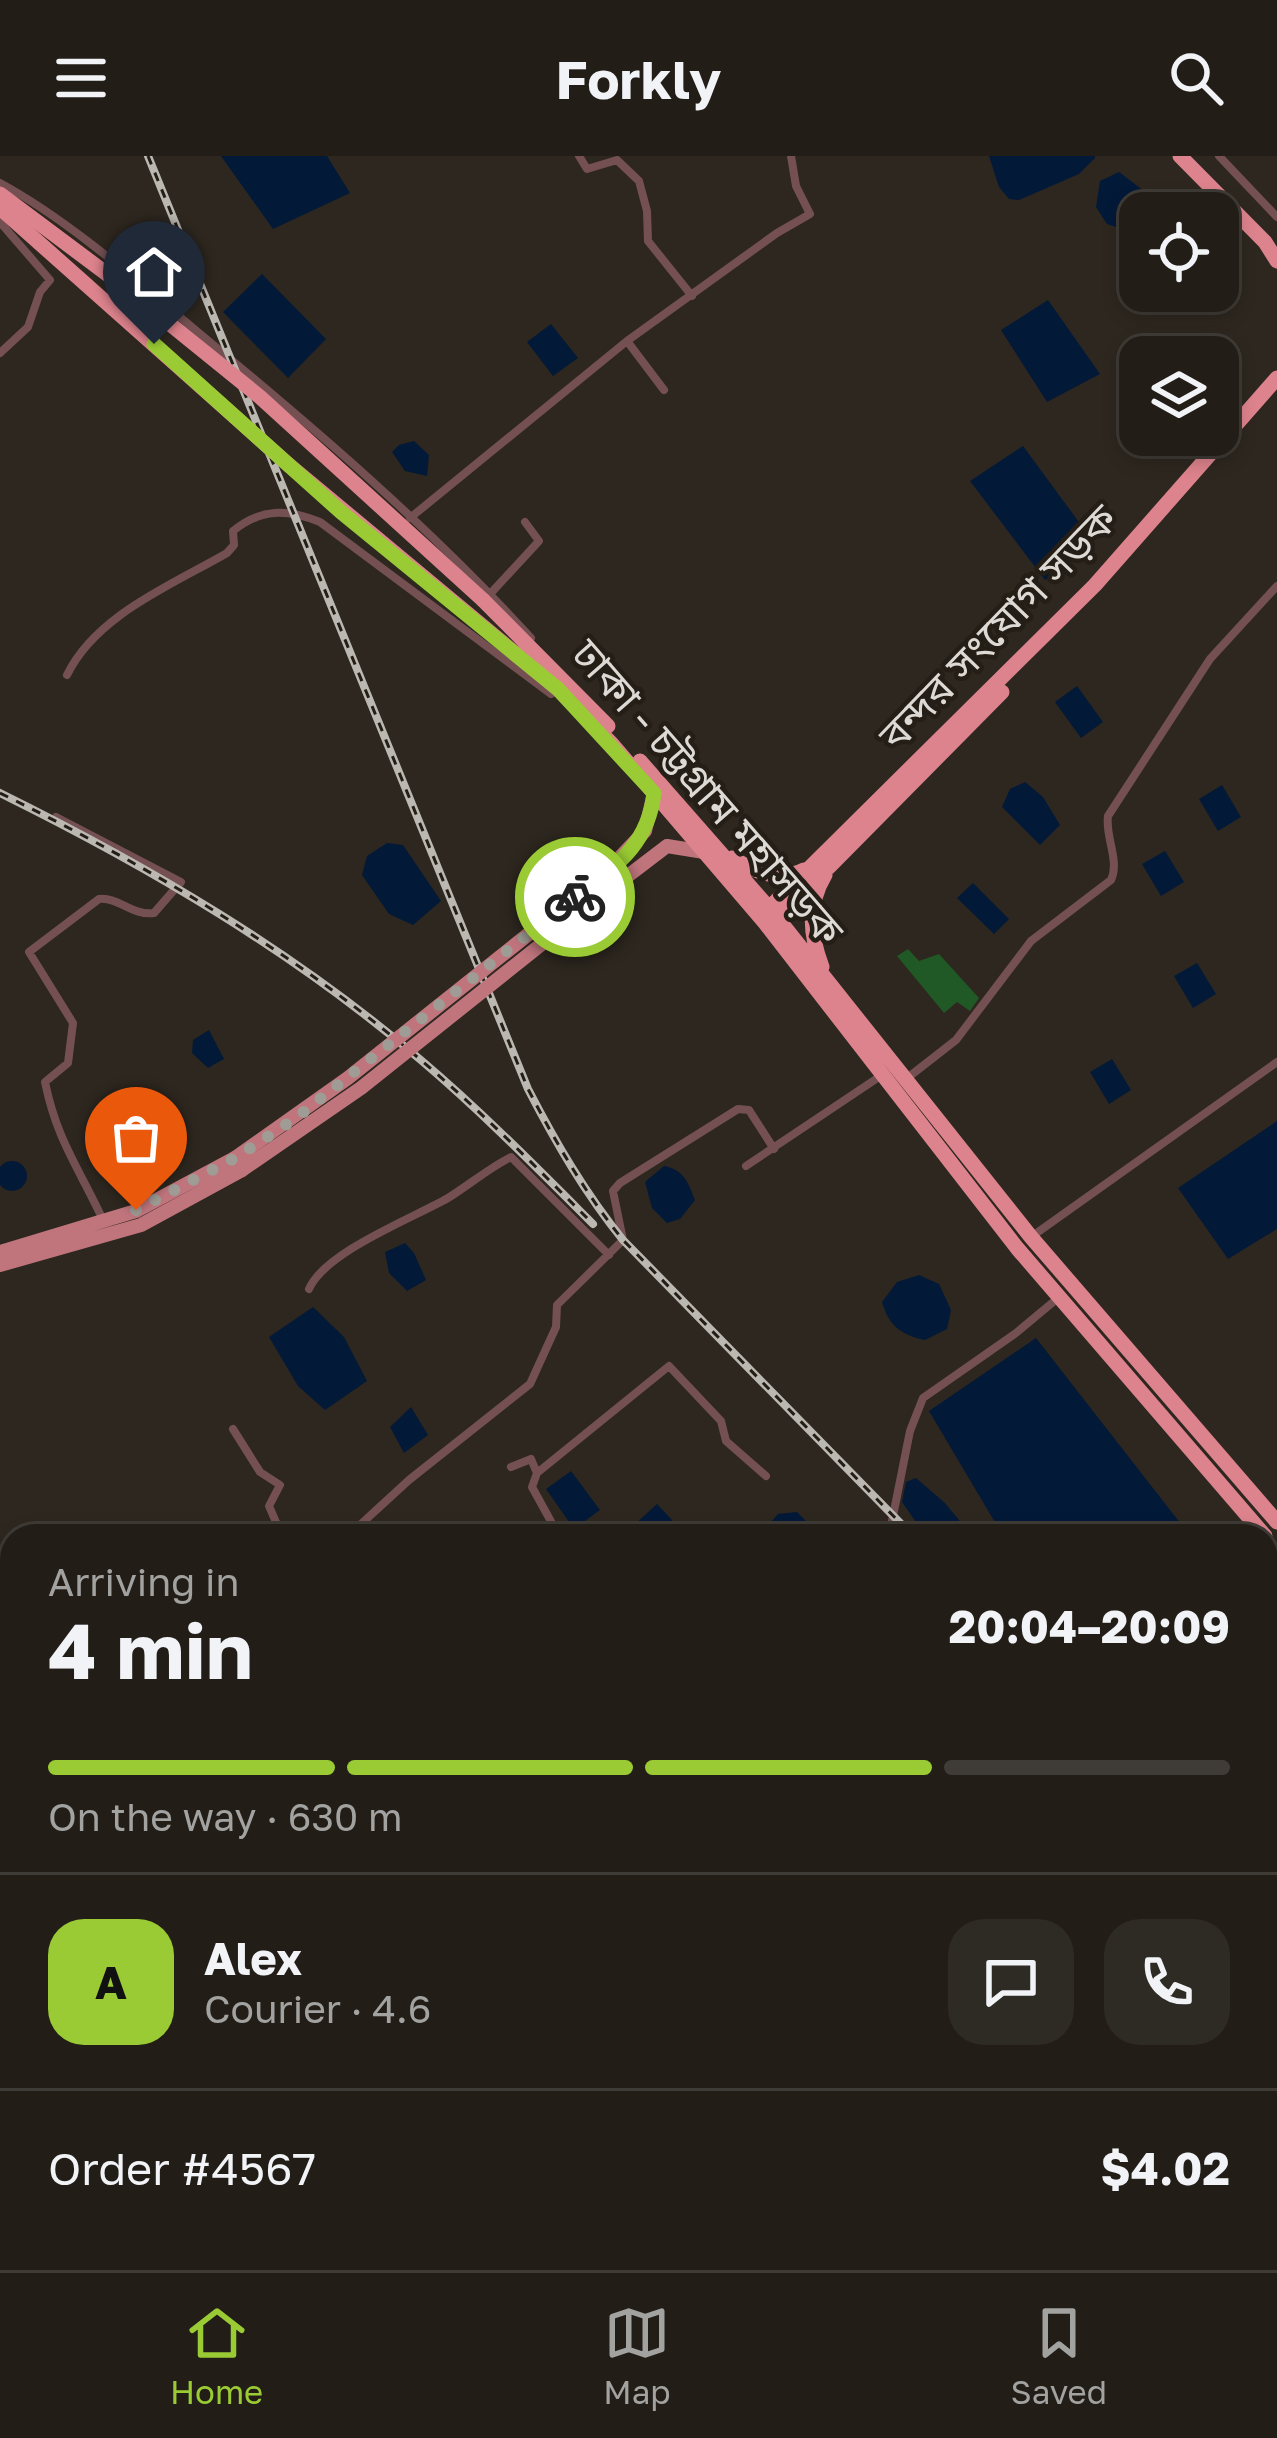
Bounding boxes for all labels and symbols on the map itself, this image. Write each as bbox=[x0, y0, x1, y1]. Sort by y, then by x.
pin bbox=[103, 221, 205, 344]
street label: বন্দর সংযোগ সড়ক bbox=[867, 493, 1128, 760]
street label: ঢাকা - চট্টগ্রাম মহাসড়ক bbox=[562, 628, 856, 955]
courier bbox=[515, 837, 635, 957]
pin bbox=[85, 1087, 187, 1210]

